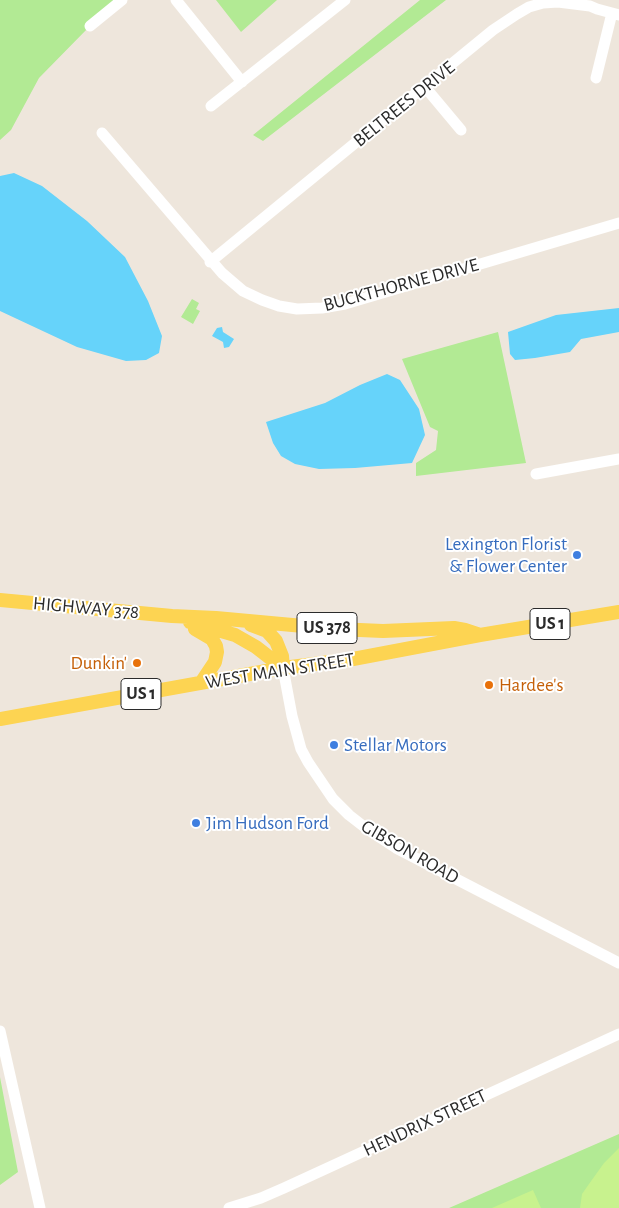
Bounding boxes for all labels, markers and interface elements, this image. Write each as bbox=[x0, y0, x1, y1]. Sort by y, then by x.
street label: BELTREES DRIVE bbox=[349, 56, 459, 152]
street label: BUCKTHORNE DRIVE bbox=[321, 253, 481, 317]
place label: Lexington Florist & Flower Center bbox=[445, 533, 567, 577]
marker: Lexington Florist & Flower Center bbox=[571, 549, 583, 561]
street label: HIGHWAY 378 bbox=[32, 592, 140, 624]
road number: US 1 bbox=[530, 608, 570, 640]
road number: US 378 bbox=[297, 612, 357, 644]
street label: WEST MAIN STREET bbox=[204, 648, 356, 694]
place label: Dunkin' bbox=[70, 652, 127, 674]
marker: Dunkin' bbox=[131, 657, 143, 669]
place label: Hardee's bbox=[499, 674, 563, 696]
road number: US 1 bbox=[121, 679, 161, 710]
marker: Hardee's bbox=[483, 679, 495, 691]
place label: Stellar Motors bbox=[344, 734, 447, 756]
marker: Stellar Motors bbox=[328, 739, 340, 751]
place label: Jim Hudson Ford bbox=[206, 812, 329, 834]
street label: GIBSON ROAD bbox=[357, 815, 463, 889]
marker: Jim Hudson Ford bbox=[190, 817, 202, 829]
street label: HENDRIX STREET bbox=[360, 1084, 490, 1162]

